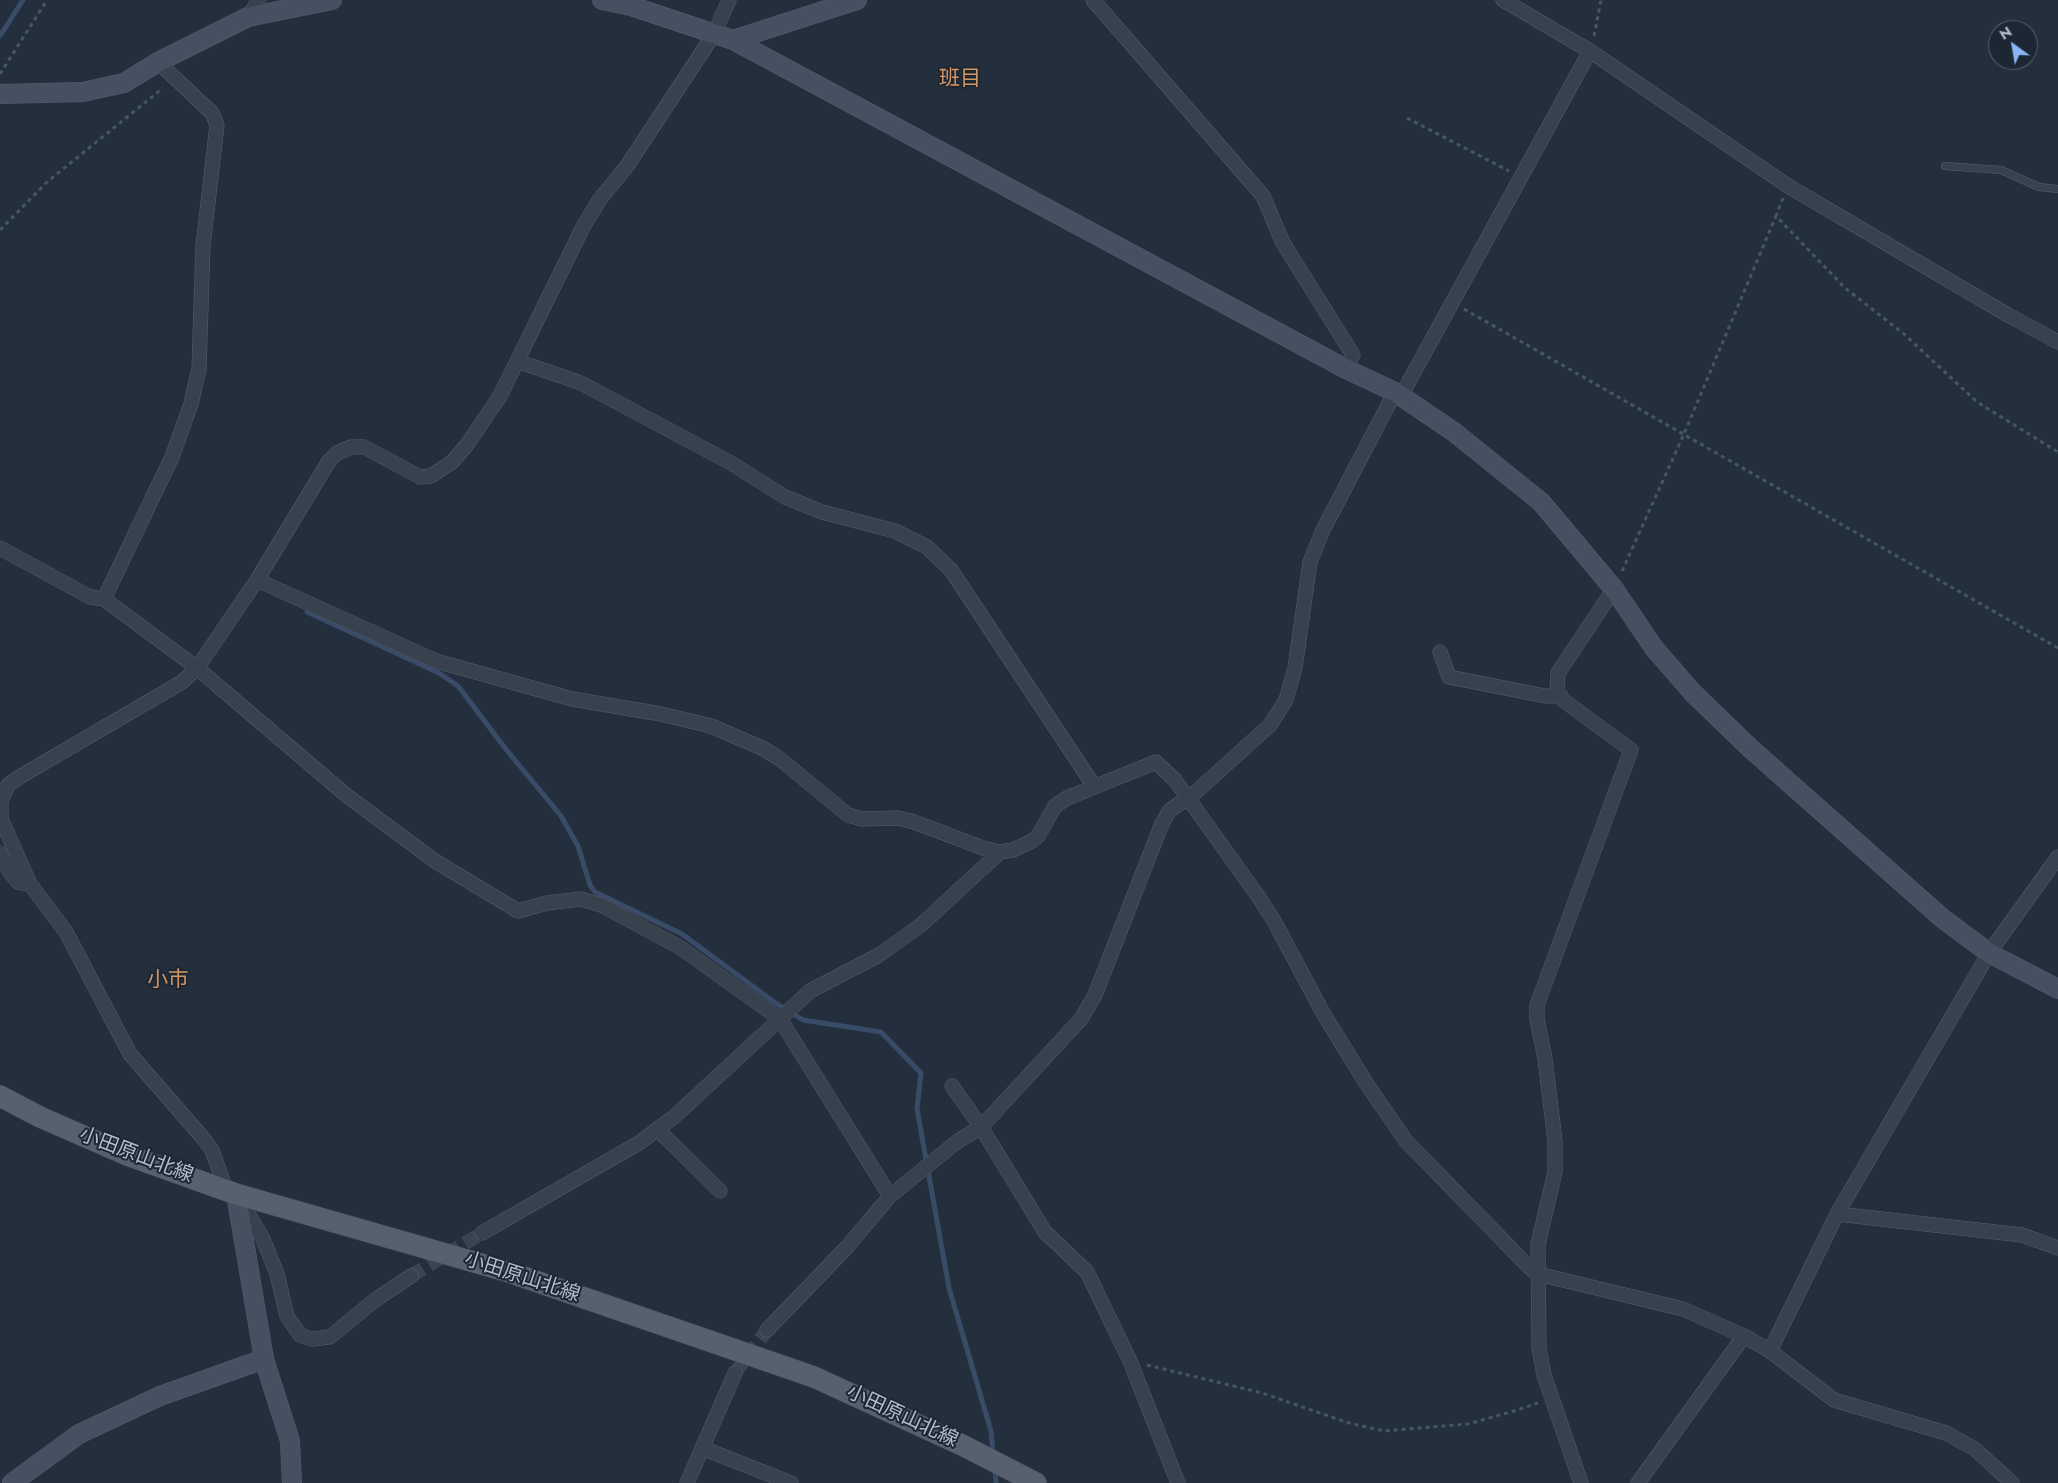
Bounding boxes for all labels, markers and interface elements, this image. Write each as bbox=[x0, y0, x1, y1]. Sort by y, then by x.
north arrow bbox=[1988, 20, 2038, 70]
text: N bbox=[1996, 22, 2016, 45]
district label: 班目 bbox=[939, 67, 981, 93]
district label: 小市 bbox=[147, 968, 189, 994]
street label: 小田原山北線 bbox=[76, 1123, 196, 1189]
street label: 小田原山北線 bbox=[461, 1248, 583, 1308]
street label: 小田原山北線 bbox=[843, 1381, 961, 1453]

